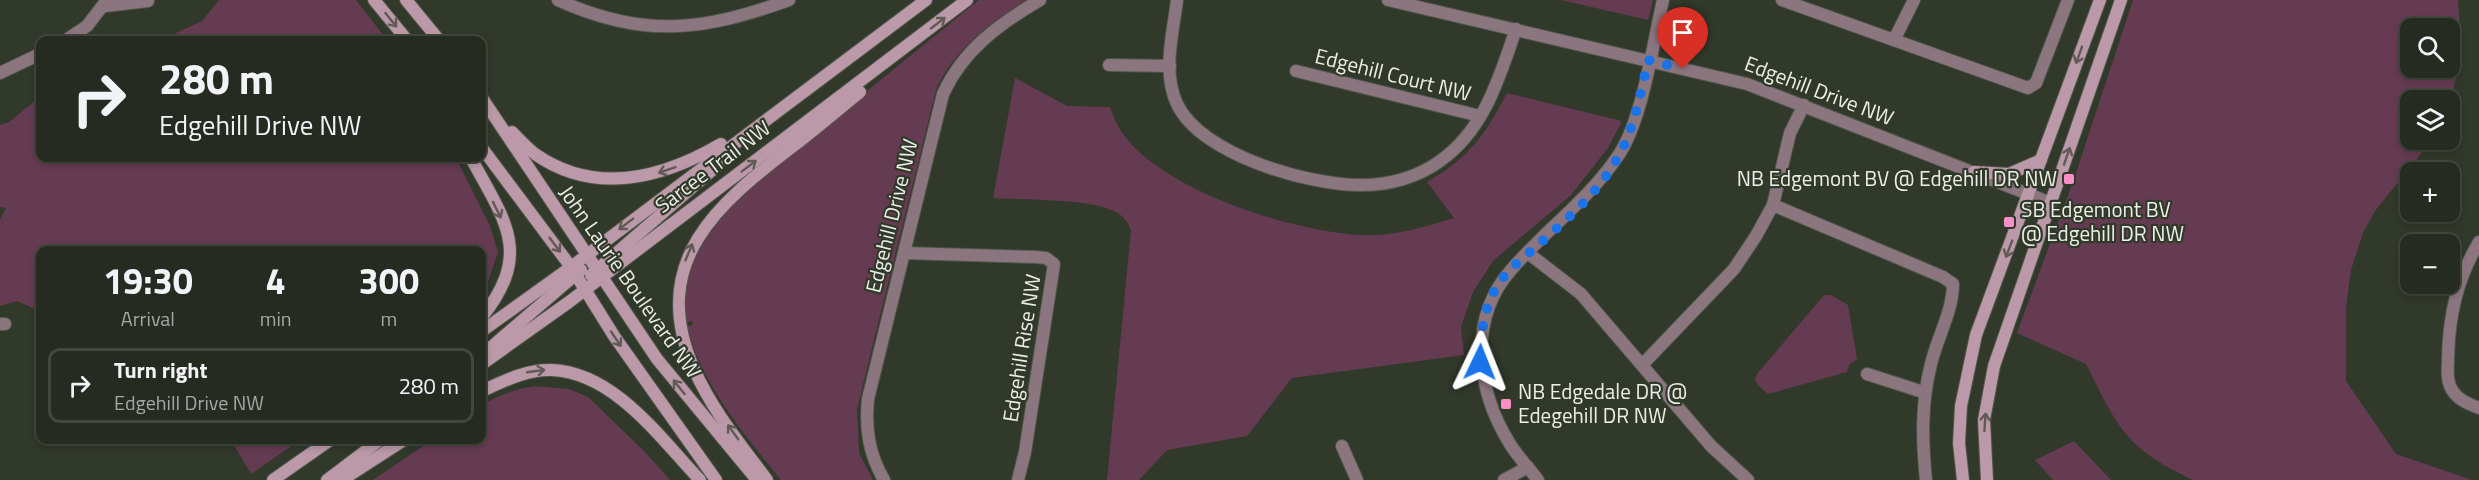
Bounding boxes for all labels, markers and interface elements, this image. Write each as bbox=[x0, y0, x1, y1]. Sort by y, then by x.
pin bbox=[1657, 7, 1708, 69]
one-way arrow bbox=[385, 11, 398, 27]
icon: arrive bbox=[1666, 16, 1699, 49]
one-way arrow bbox=[930, 17, 946, 30]
map controls bbox=[2400, 18, 2460, 294]
button: search bbox=[2400, 18, 2460, 78]
street label: Edgehill Court NW bbox=[1312, 39, 1475, 109]
one-way arrow bbox=[2073, 45, 2084, 64]
text: 280 m bbox=[159, 46, 274, 110]
street label: Edgehill Drive NW bbox=[1740, 47, 1899, 133]
icon: right bbox=[60, 60, 138, 138]
button: layers bbox=[2400, 90, 2460, 150]
text: Edgehill Drive NW bbox=[159, 104, 361, 145]
street label: Sarcee Trail NW bbox=[648, 112, 777, 220]
street label: Edgehill Drive NW bbox=[856, 135, 926, 296]
one-way arrow bbox=[2063, 147, 2074, 166]
one-way arrow bbox=[740, 159, 756, 172]
place label: NB Edgemont BV @ Edgehill DR NW bbox=[1737, 162, 2057, 194]
button: + bbox=[2400, 162, 2460, 222]
one-way arrow bbox=[658, 165, 677, 176]
marker: NB Edgemont BV @ Edgehill DR NW bbox=[2062, 172, 2076, 186]
street label: John Laurie Boulevard NW bbox=[552, 178, 710, 385]
place label: SB Edgemont BV @ Edgehill DR NW bbox=[2021, 193, 2184, 249]
one-way arrow bbox=[492, 200, 503, 218]
marker: SB Edgemont BV @ Edgehill DR NW bbox=[2002, 215, 2016, 229]
one-way arrow bbox=[618, 218, 634, 231]
button: − bbox=[2400, 234, 2460, 294]
one-way arrow bbox=[548, 237, 561, 253]
one-way arrow bbox=[2002, 239, 2013, 258]
one-way arrow bbox=[684, 244, 696, 262]
text: 19:30 bbox=[103, 253, 193, 308]
text: 4 bbox=[266, 253, 286, 308]
text: 300 bbox=[359, 253, 419, 308]
street label: Edgehill Rise NW bbox=[994, 272, 1049, 424]
text: Arrival bbox=[121, 303, 175, 334]
text: min bbox=[260, 303, 292, 334]
text: m bbox=[380, 303, 397, 334]
one-way arrow bbox=[610, 330, 622, 347]
position arrow bbox=[1448, 330, 1512, 394]
text: Turn right bbox=[114, 353, 208, 387]
one-way arrow bbox=[526, 365, 545, 376]
icon: right bbox=[63, 369, 96, 402]
text: 280 m bbox=[399, 369, 459, 403]
place label: NB Edgedale DR @ Edegehill DR NW bbox=[1518, 375, 1687, 431]
one-way arrow bbox=[672, 380, 686, 395]
text: Edgehill Drive NW bbox=[114, 387, 264, 418]
marker: NB Edgedale DR @ Edegehill DR NW bbox=[1499, 397, 1513, 411]
one-way arrow bbox=[1979, 412, 1990, 432]
one-way arrow bbox=[727, 425, 739, 441]

